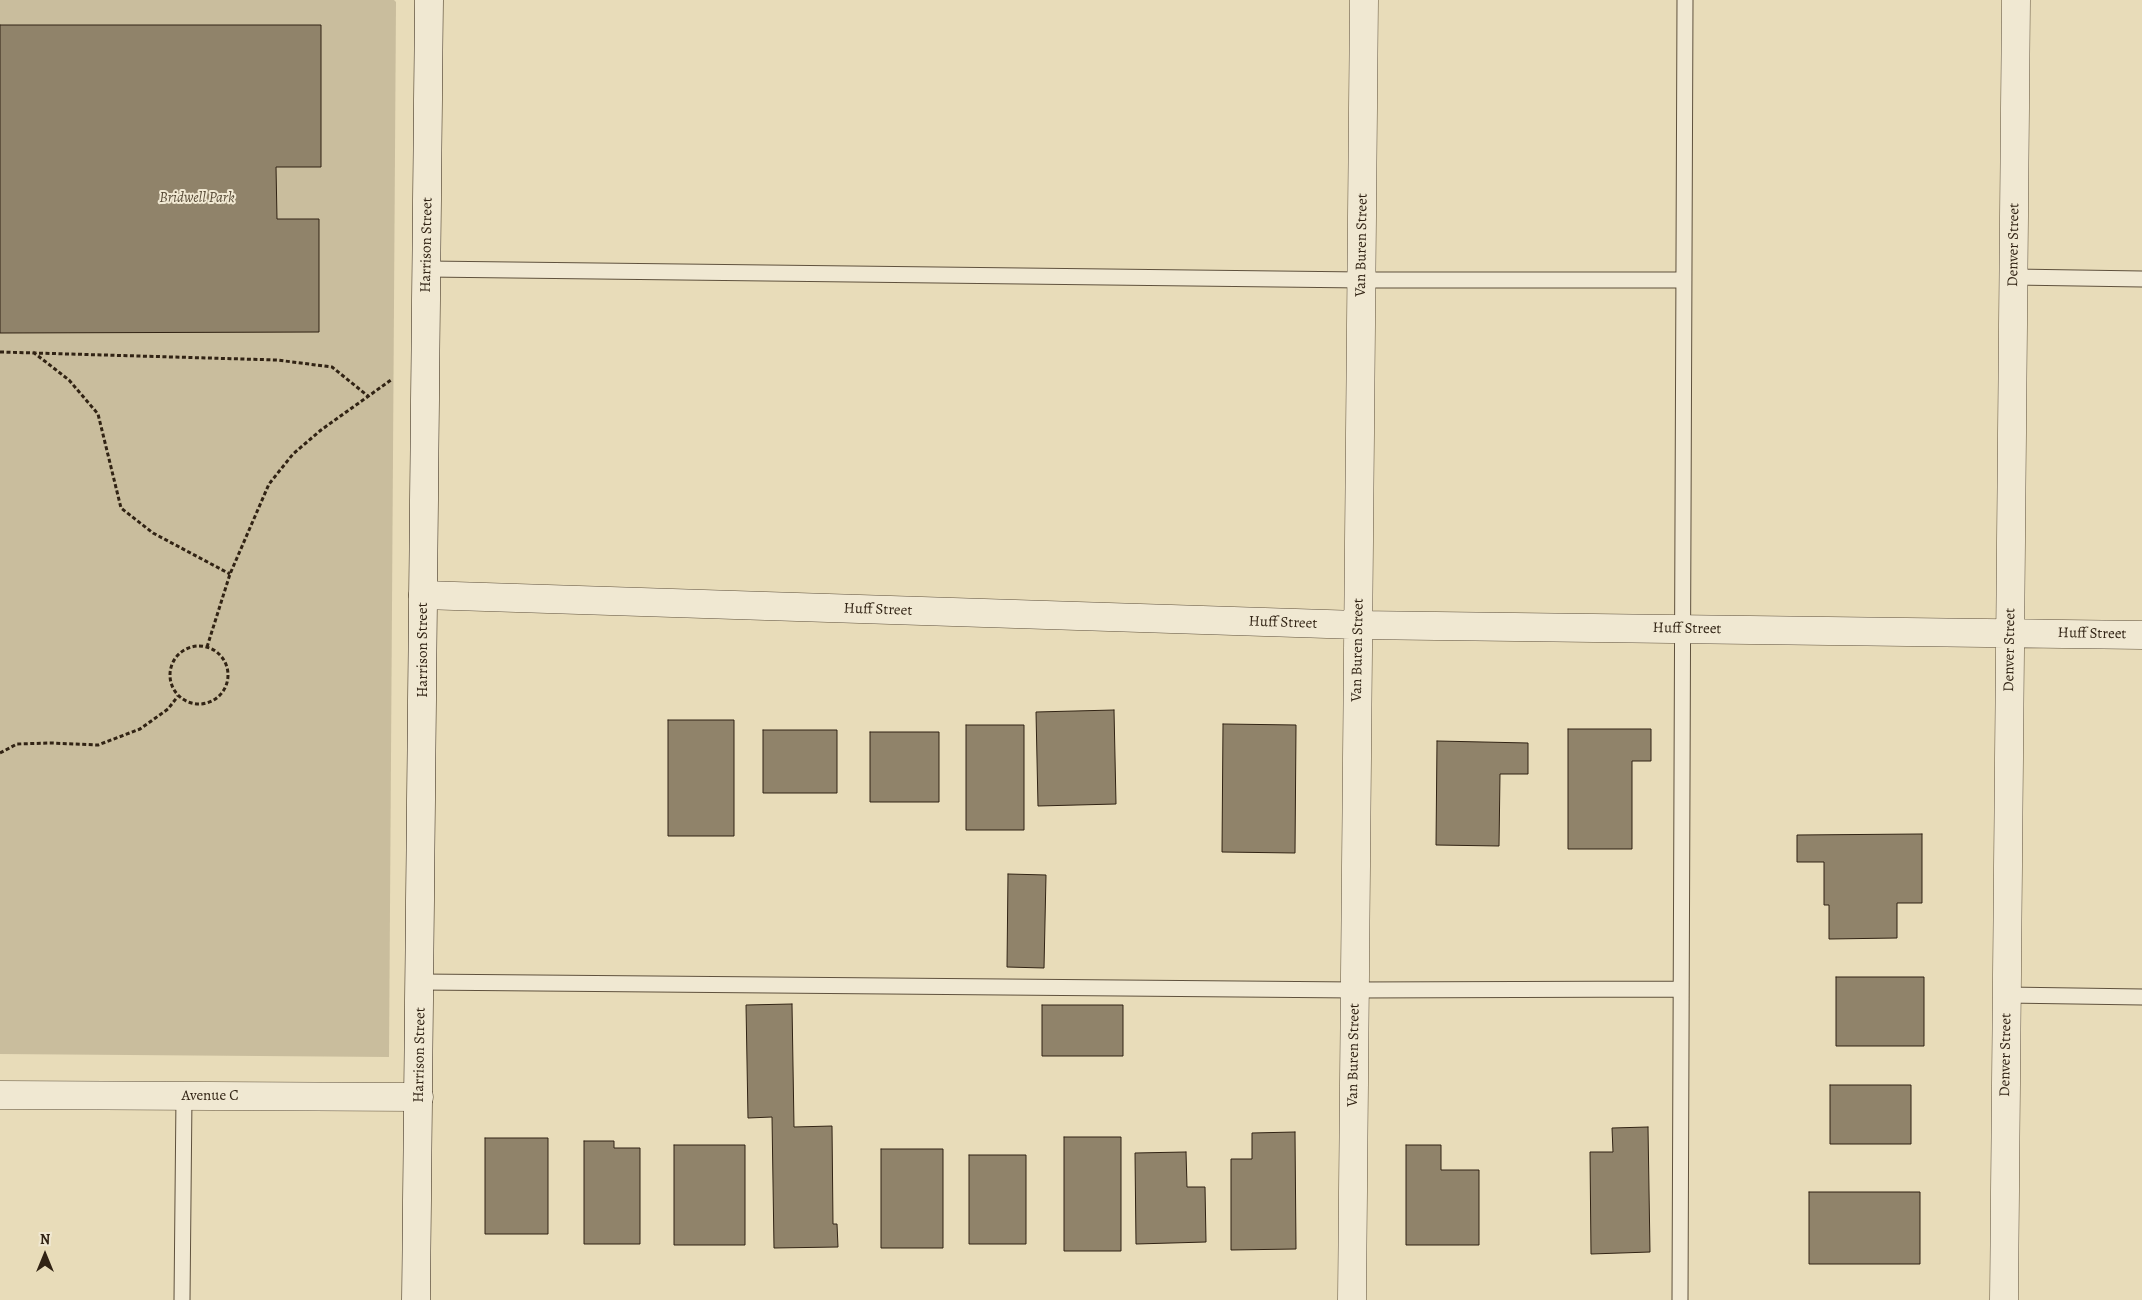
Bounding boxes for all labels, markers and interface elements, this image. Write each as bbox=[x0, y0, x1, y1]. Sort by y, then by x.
park label: Bridwell Park bbox=[159, 189, 235, 207]
street label: Van Buren Street bbox=[1352, 193, 1372, 297]
street label: Harrison Street bbox=[417, 197, 437, 293]
street label: Denver Street bbox=[2004, 203, 2024, 287]
street label: Van Buren Street bbox=[1348, 598, 1368, 702]
street label: Huff Street bbox=[843, 600, 913, 620]
street label: Harrison Street bbox=[414, 602, 432, 698]
street label: Denver Street bbox=[2000, 608, 2020, 692]
street label: Huff Street bbox=[1248, 613, 1318, 633]
street label: Huff Street bbox=[1652, 619, 1722, 639]
street label: Huff Street bbox=[2057, 624, 2127, 644]
street label: Van Buren Street bbox=[1344, 1003, 1364, 1107]
street label: Harrison Street bbox=[410, 1007, 430, 1103]
street label: Denver Street bbox=[1996, 1013, 2016, 1097]
street label: Avenue C bbox=[181, 1087, 239, 1105]
north arrow bbox=[20, 1230, 70, 1280]
text: N bbox=[40, 1230, 50, 1249]

